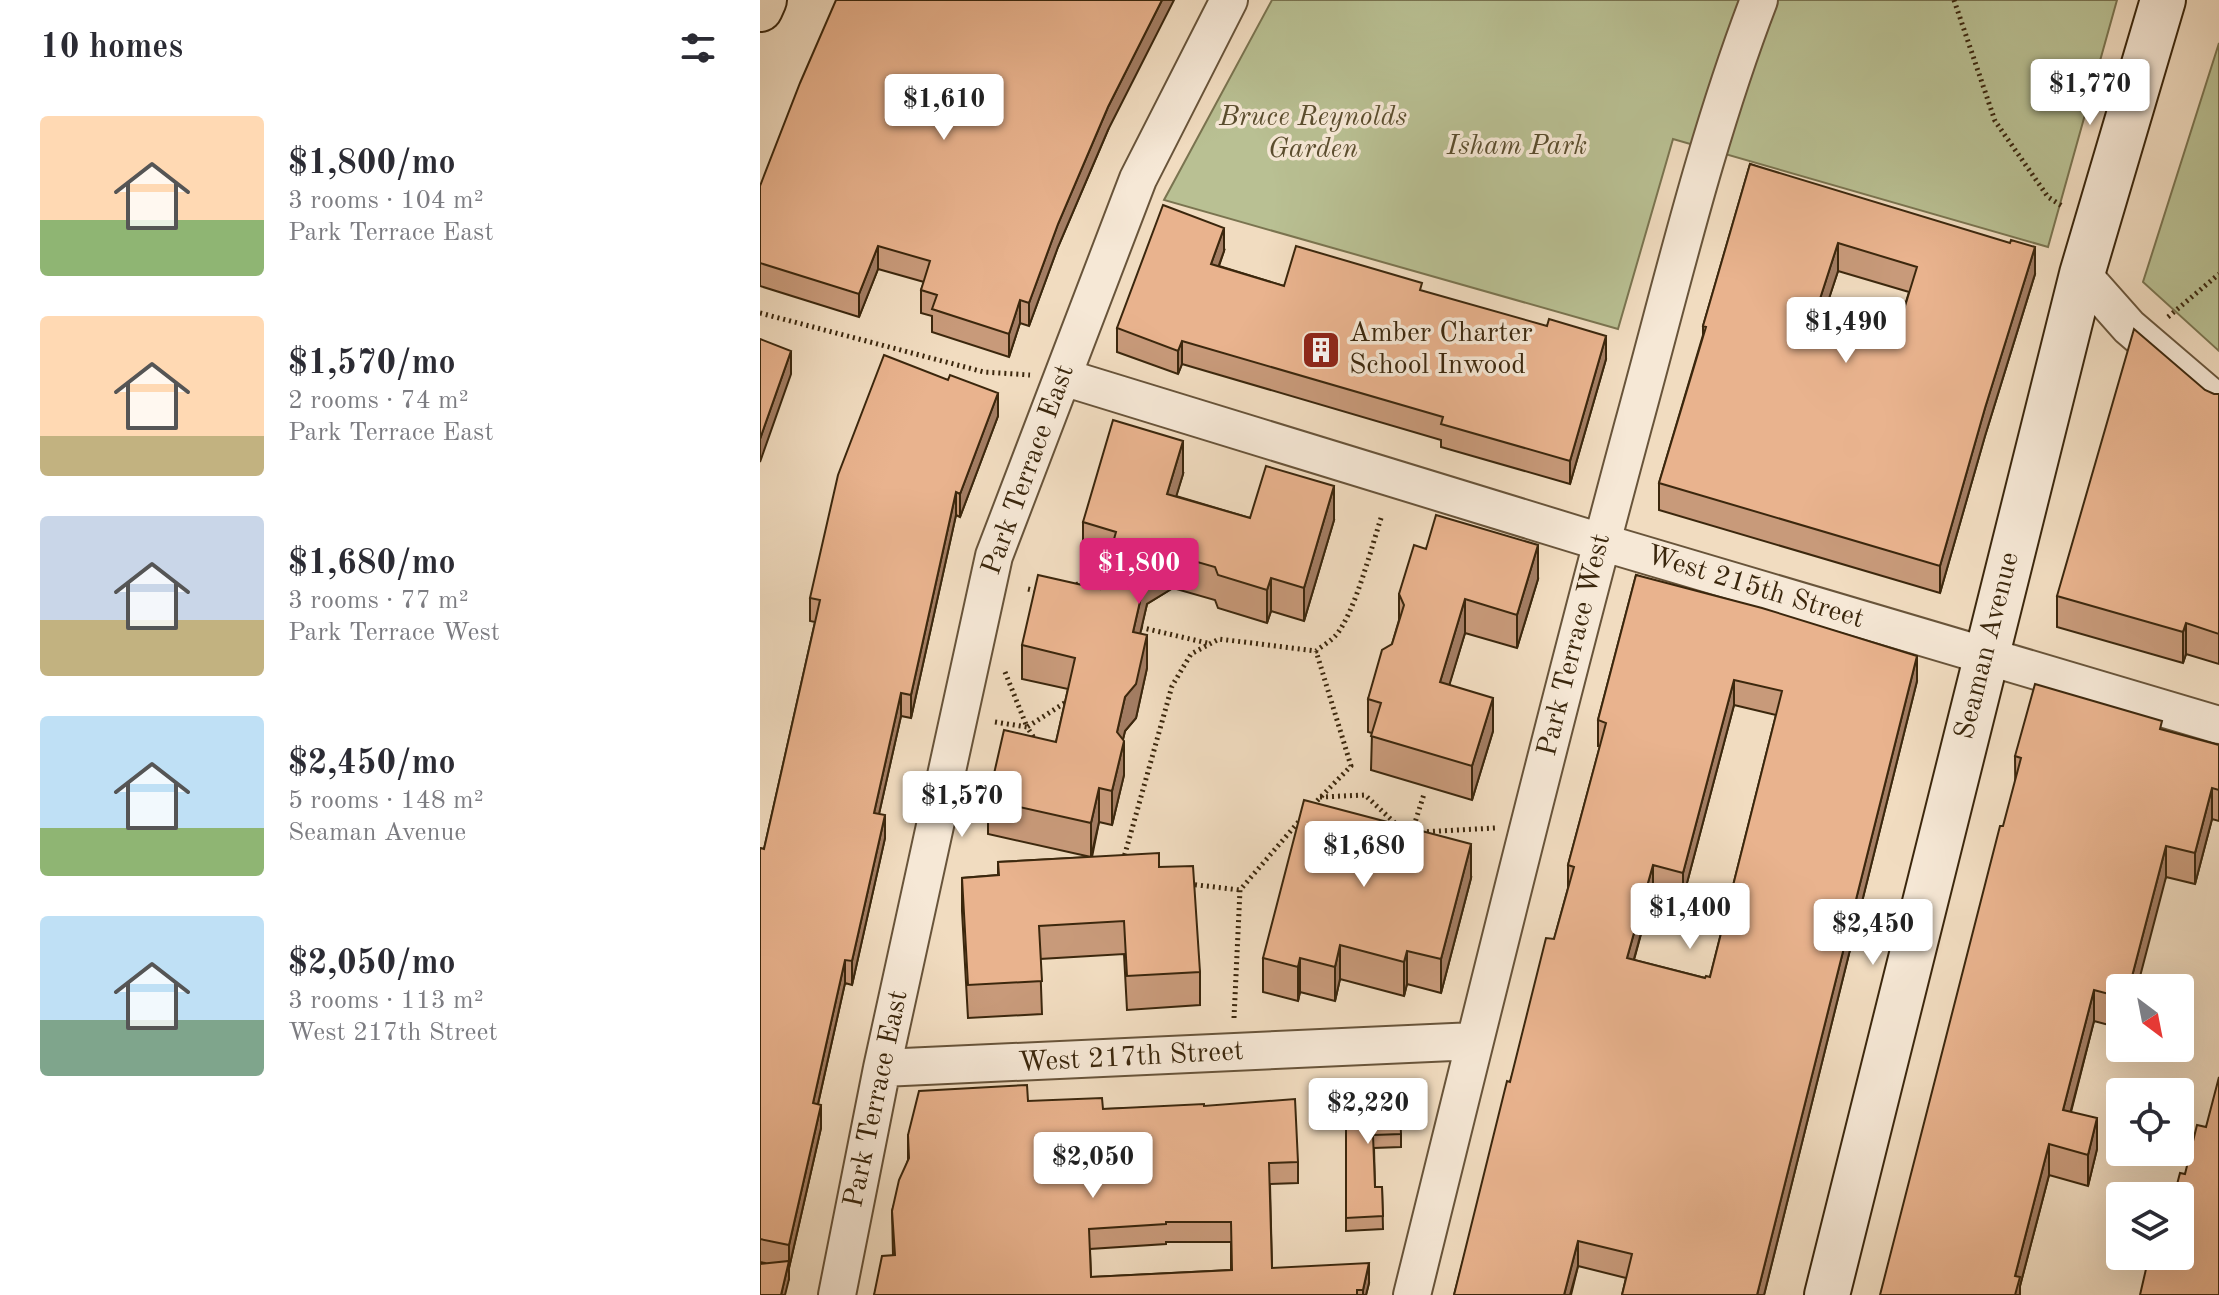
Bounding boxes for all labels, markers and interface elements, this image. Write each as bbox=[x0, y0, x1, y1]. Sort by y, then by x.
icon: filters bbox=[676, 26, 720, 70]
text: 10 homes bbox=[40, 31, 183, 65]
pin: $1,770 bbox=[2025, 59, 2155, 127]
text: $1,770 bbox=[2049, 72, 2131, 98]
pin: $1,610 bbox=[879, 74, 1009, 142]
text: $1,610 bbox=[903, 87, 985, 113]
park label: Bruce Reynolds Garden bbox=[1218, 104, 1407, 164]
park label: Isham Park bbox=[1446, 133, 1587, 161]
text: $1,800/mo bbox=[288, 147, 456, 181]
icon: home bbox=[104, 148, 200, 244]
text: 3 rooms · 104 m² bbox=[288, 188, 484, 214]
text: Park Terrace East bbox=[288, 220, 494, 246]
pin: $1,490 bbox=[1781, 297, 1911, 365]
text: $1,490 bbox=[1805, 310, 1887, 336]
place label: Amber Charter School Inwood bbox=[1349, 320, 1533, 380]
building icon: Amber Charter School Inwood bbox=[1300, 329, 1342, 371]
text: $1,570/mo bbox=[288, 347, 456, 381]
icon: home bbox=[104, 348, 200, 444]
street label: Park Terrace East bbox=[978, 361, 1080, 579]
text: 2 rooms · 74 m² bbox=[288, 388, 469, 414]
text: Park Terrace East bbox=[288, 420, 494, 446]
street label: Park Terrace West bbox=[1534, 531, 1616, 759]
pin: $1,800 bbox=[1074, 538, 1204, 606]
street label: West 215th Street bbox=[1643, 542, 1867, 634]
text: $1,680/mo bbox=[288, 547, 456, 581]
icon: home bbox=[104, 548, 200, 644]
street label: Seaman Avenue bbox=[1951, 549, 2025, 743]
text: $1,800 bbox=[1098, 551, 1180, 577]
text: 3 rooms · 77 m² bbox=[288, 588, 469, 614]
text: Park Terrace West bbox=[288, 620, 500, 646]
text: $2,450/mo bbox=[288, 747, 456, 781]
icon: home bbox=[104, 748, 200, 844]
pin: $1,570 bbox=[897, 771, 1027, 839]
text: $1,570 bbox=[921, 784, 1003, 810]
text: 5 rooms · 148 m² bbox=[288, 788, 484, 814]
text: Seaman Avenue bbox=[288, 820, 466, 846]
pin: $1,680 bbox=[1299, 821, 1429, 889]
text: $1,680 bbox=[1323, 834, 1405, 860]
pin: $1,400 bbox=[1625, 883, 1755, 951]
text: $1,400 bbox=[1649, 896, 1731, 922]
pin: $2,450 bbox=[1808, 899, 1938, 967]
text: $2,450 bbox=[1832, 912, 1914, 938]
text: $2,050/mo bbox=[288, 947, 456, 981]
icon: home bbox=[104, 948, 200, 1044]
north arrow bbox=[2106, 974, 2194, 1062]
map controls bbox=[2106, 974, 2194, 1270]
text: 3 rooms · 113 m² bbox=[288, 988, 484, 1014]
street label: Park Terrace East bbox=[840, 988, 914, 1210]
text: West 217th Street bbox=[288, 1020, 498, 1046]
street label: West 217th Street bbox=[1018, 1038, 1244, 1078]
pin: $2,220 bbox=[1303, 1078, 1433, 1146]
button: locate bbox=[2106, 1078, 2194, 1166]
text: $2,220 bbox=[1327, 1091, 1409, 1117]
pin: $2,050 bbox=[1028, 1132, 1158, 1200]
text: $2,050 bbox=[1052, 1145, 1134, 1171]
button: layers bbox=[2106, 1182, 2194, 1270]

